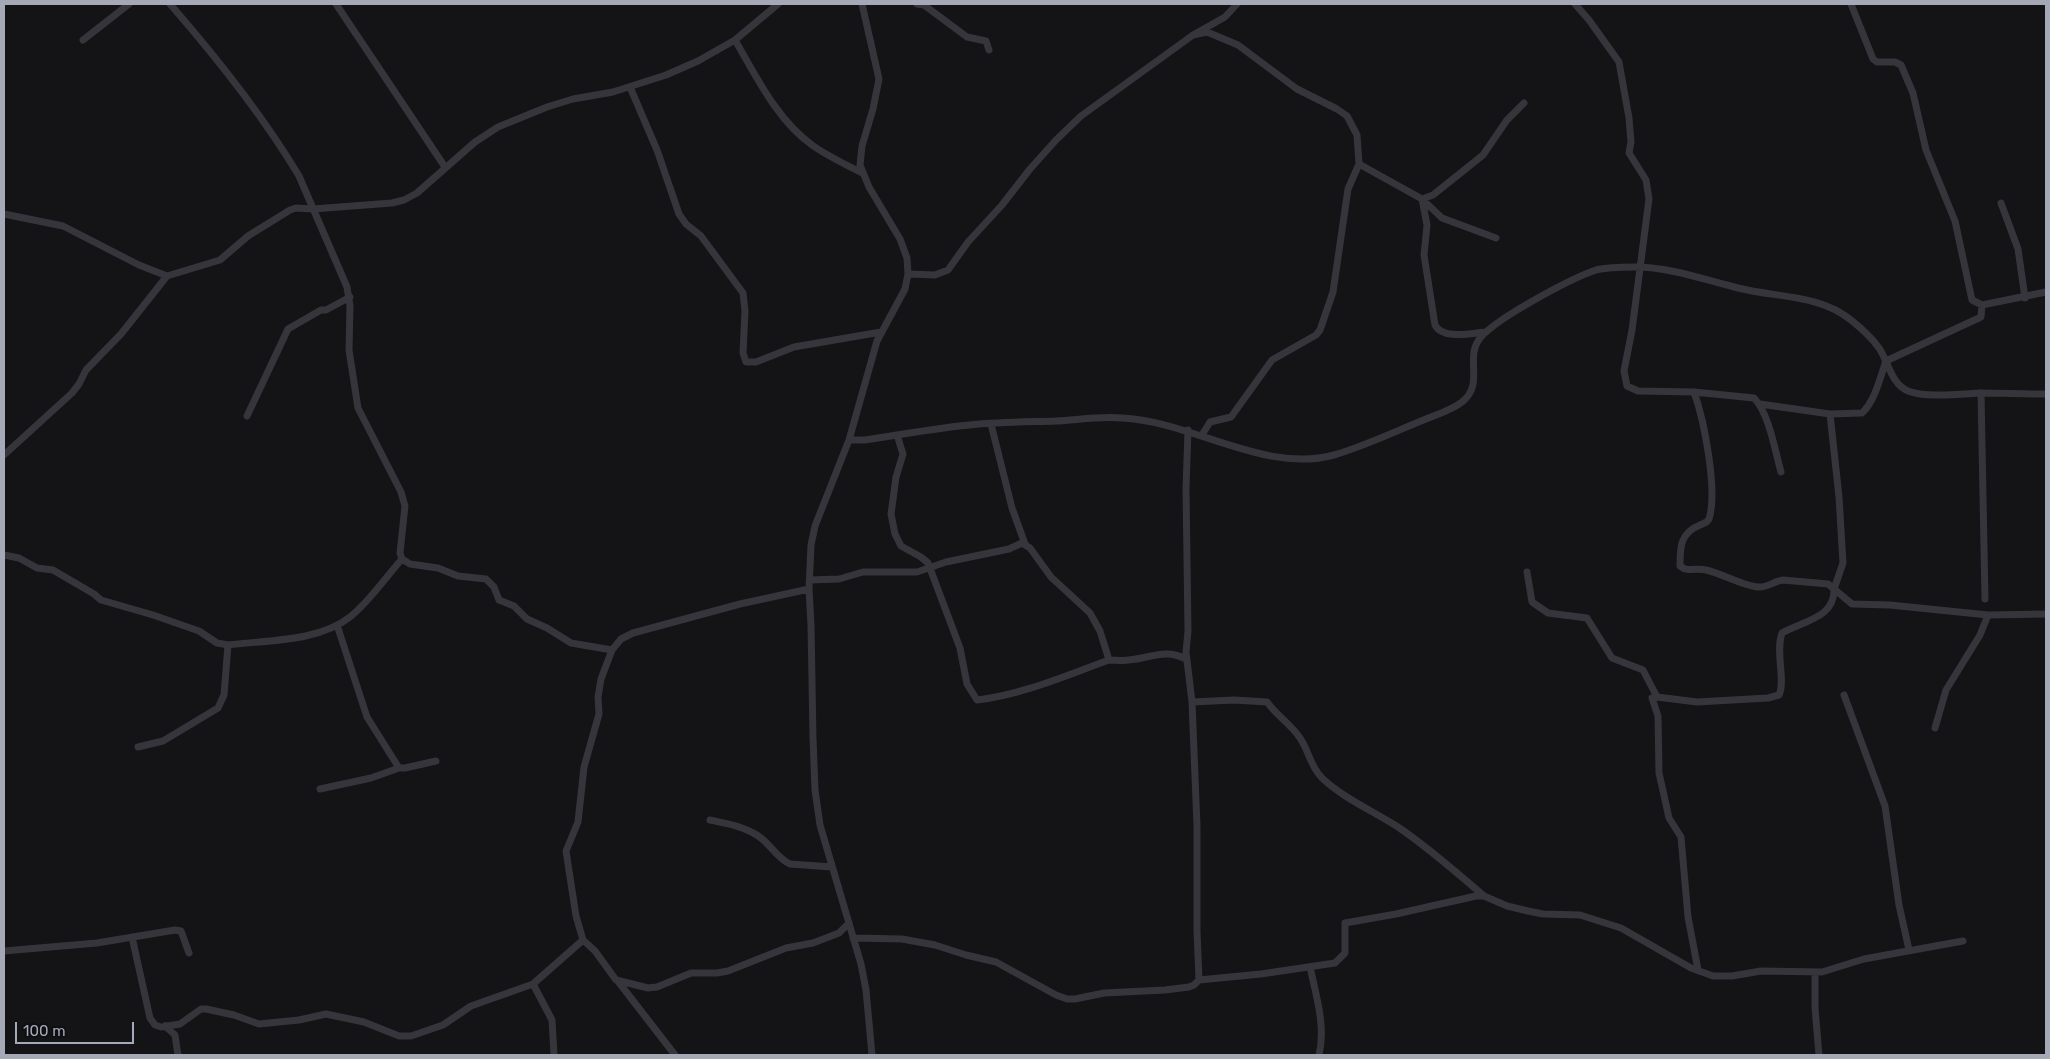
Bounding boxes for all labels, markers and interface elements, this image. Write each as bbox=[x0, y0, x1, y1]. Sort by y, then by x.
scale bar bbox=[18, 1012, 136, 1044]
text: 100 m bbox=[23, 1022, 65, 1040]

